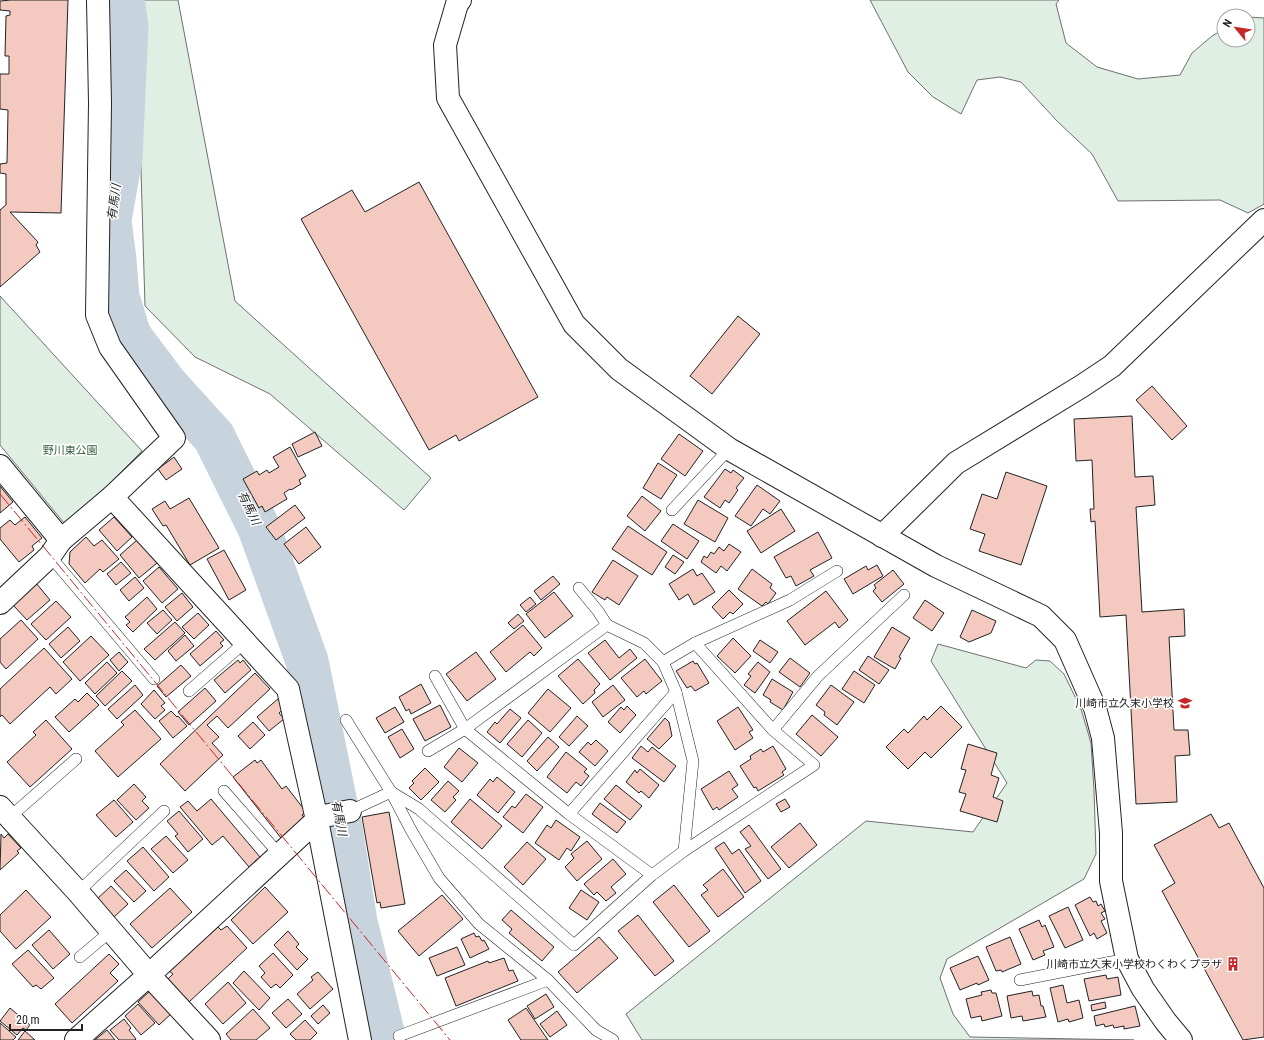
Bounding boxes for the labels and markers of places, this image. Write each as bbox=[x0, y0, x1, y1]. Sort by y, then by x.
school or university icon: 川崎市立久末小学校 bbox=[1177, 695, 1193, 711]
place label: 川崎市立久末小学校 bbox=[1075, 697, 1174, 710]
building icon: 川崎市立久末小学校わくわくプラザ bbox=[1225, 956, 1241, 972]
place label: 川崎市立久末小学校わくわくプラザ bbox=[1046, 958, 1222, 971]

